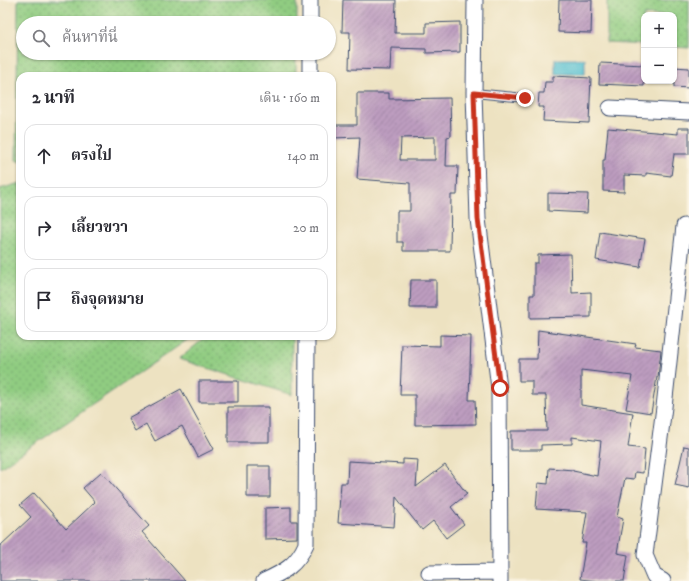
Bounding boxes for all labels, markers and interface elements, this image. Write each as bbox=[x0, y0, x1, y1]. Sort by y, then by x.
map controls bbox=[641, 12, 677, 84]
button: + bbox=[641, 12, 677, 48]
search box bbox=[16, 16, 336, 60]
icon: search bbox=[30, 27, 52, 49]
text: ค้นหาที่นี่ bbox=[62, 28, 118, 47]
button: − bbox=[641, 48, 677, 84]
text: 2 นาที bbox=[32, 87, 75, 109]
route end bbox=[516, 89, 534, 107]
text: เดิน · 160 m bbox=[259, 90, 320, 106]
icon: ahead bbox=[33, 145, 55, 167]
text: ตรงไป bbox=[71, 146, 112, 165]
text: 140 m bbox=[287, 148, 319, 164]
icon: right bbox=[33, 217, 55, 239]
text: เลี้ยวขวา bbox=[71, 218, 128, 237]
text: 20 m bbox=[293, 220, 319, 236]
icon: arrive bbox=[33, 289, 55, 311]
text: ถึงจุดหมาย bbox=[71, 290, 144, 309]
route start bbox=[491, 379, 509, 397]

